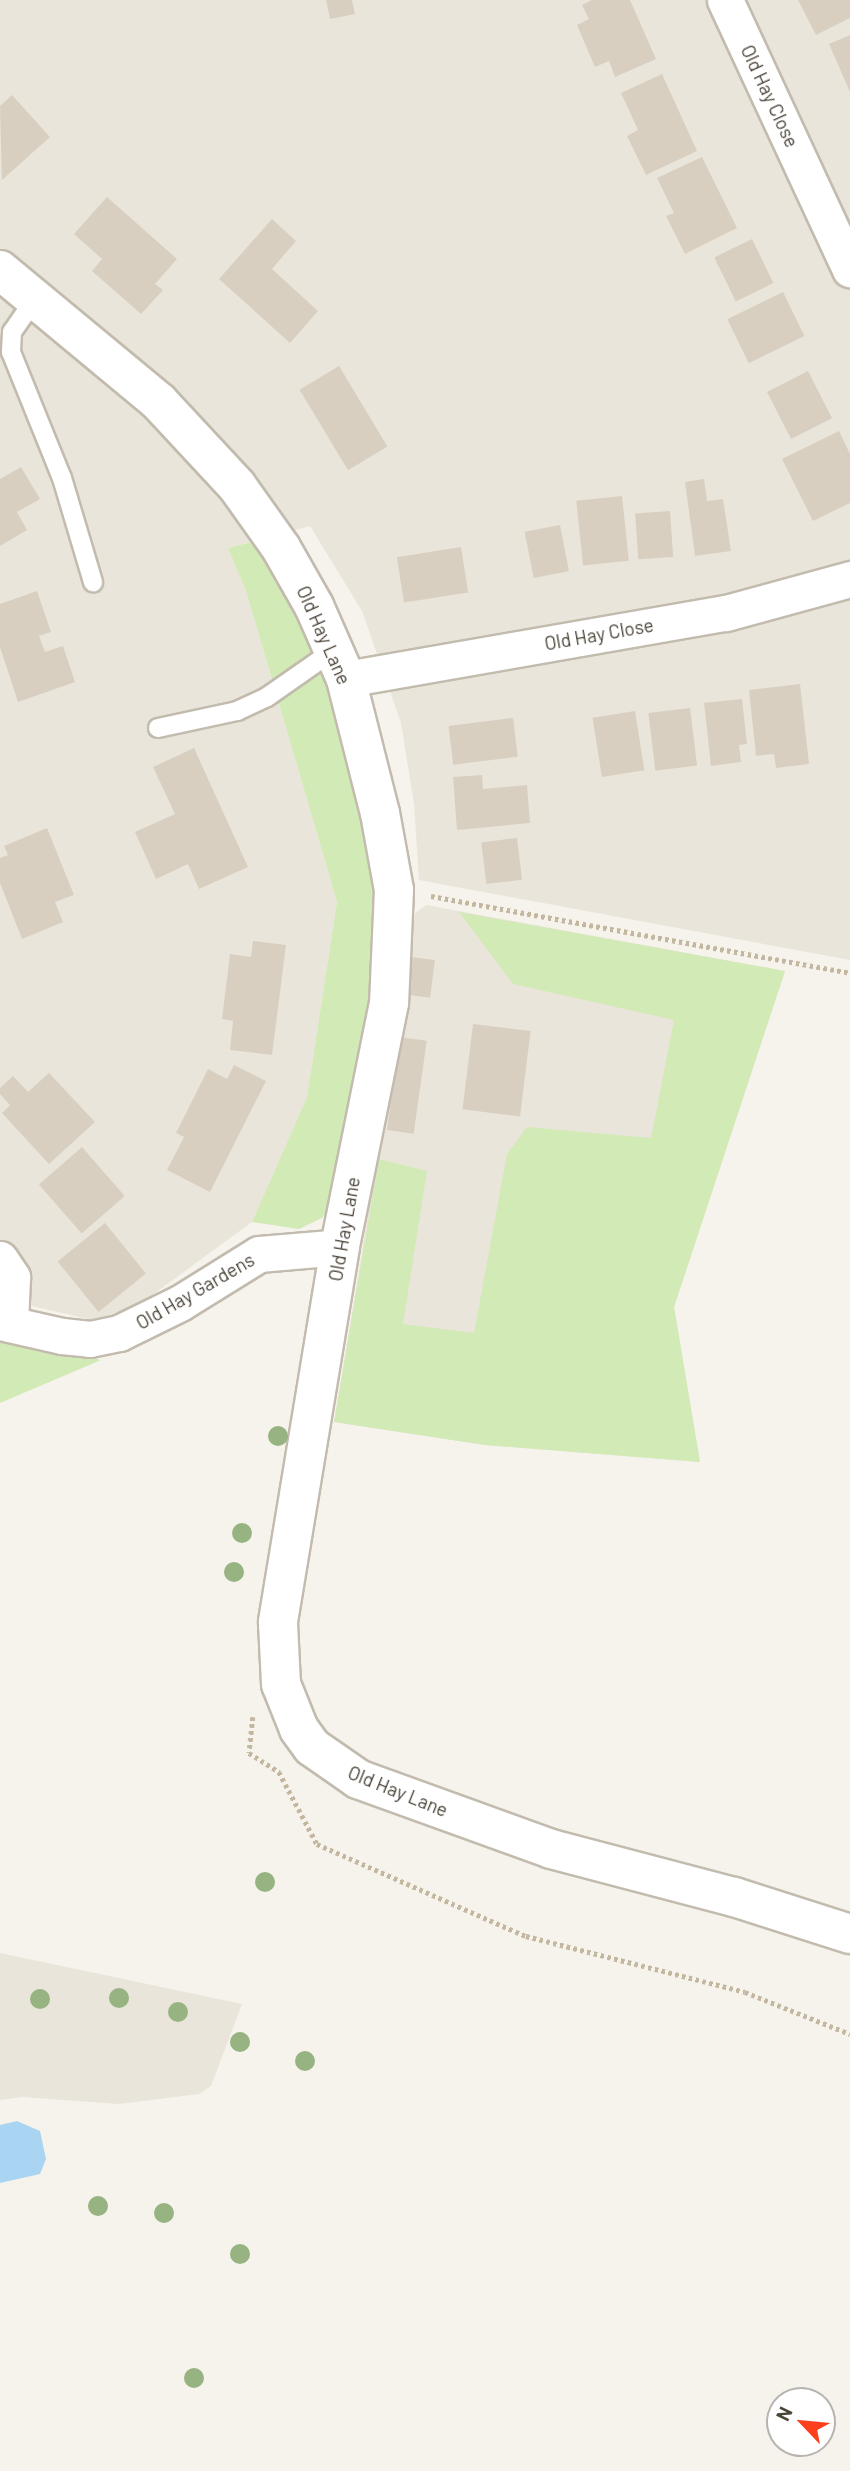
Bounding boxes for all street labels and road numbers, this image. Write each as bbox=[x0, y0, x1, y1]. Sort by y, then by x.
street label: Old Hay Close bbox=[736, 41, 804, 151]
street label: Old Hay Lane bbox=[292, 582, 356, 688]
street label: Old Hay Close bbox=[543, 613, 655, 655]
street label: Old Hay Lane bbox=[324, 1175, 364, 1283]
street label: Old Hay Gardens bbox=[132, 1248, 258, 1334]
street label: Old Hay Lane bbox=[345, 1761, 451, 1821]

